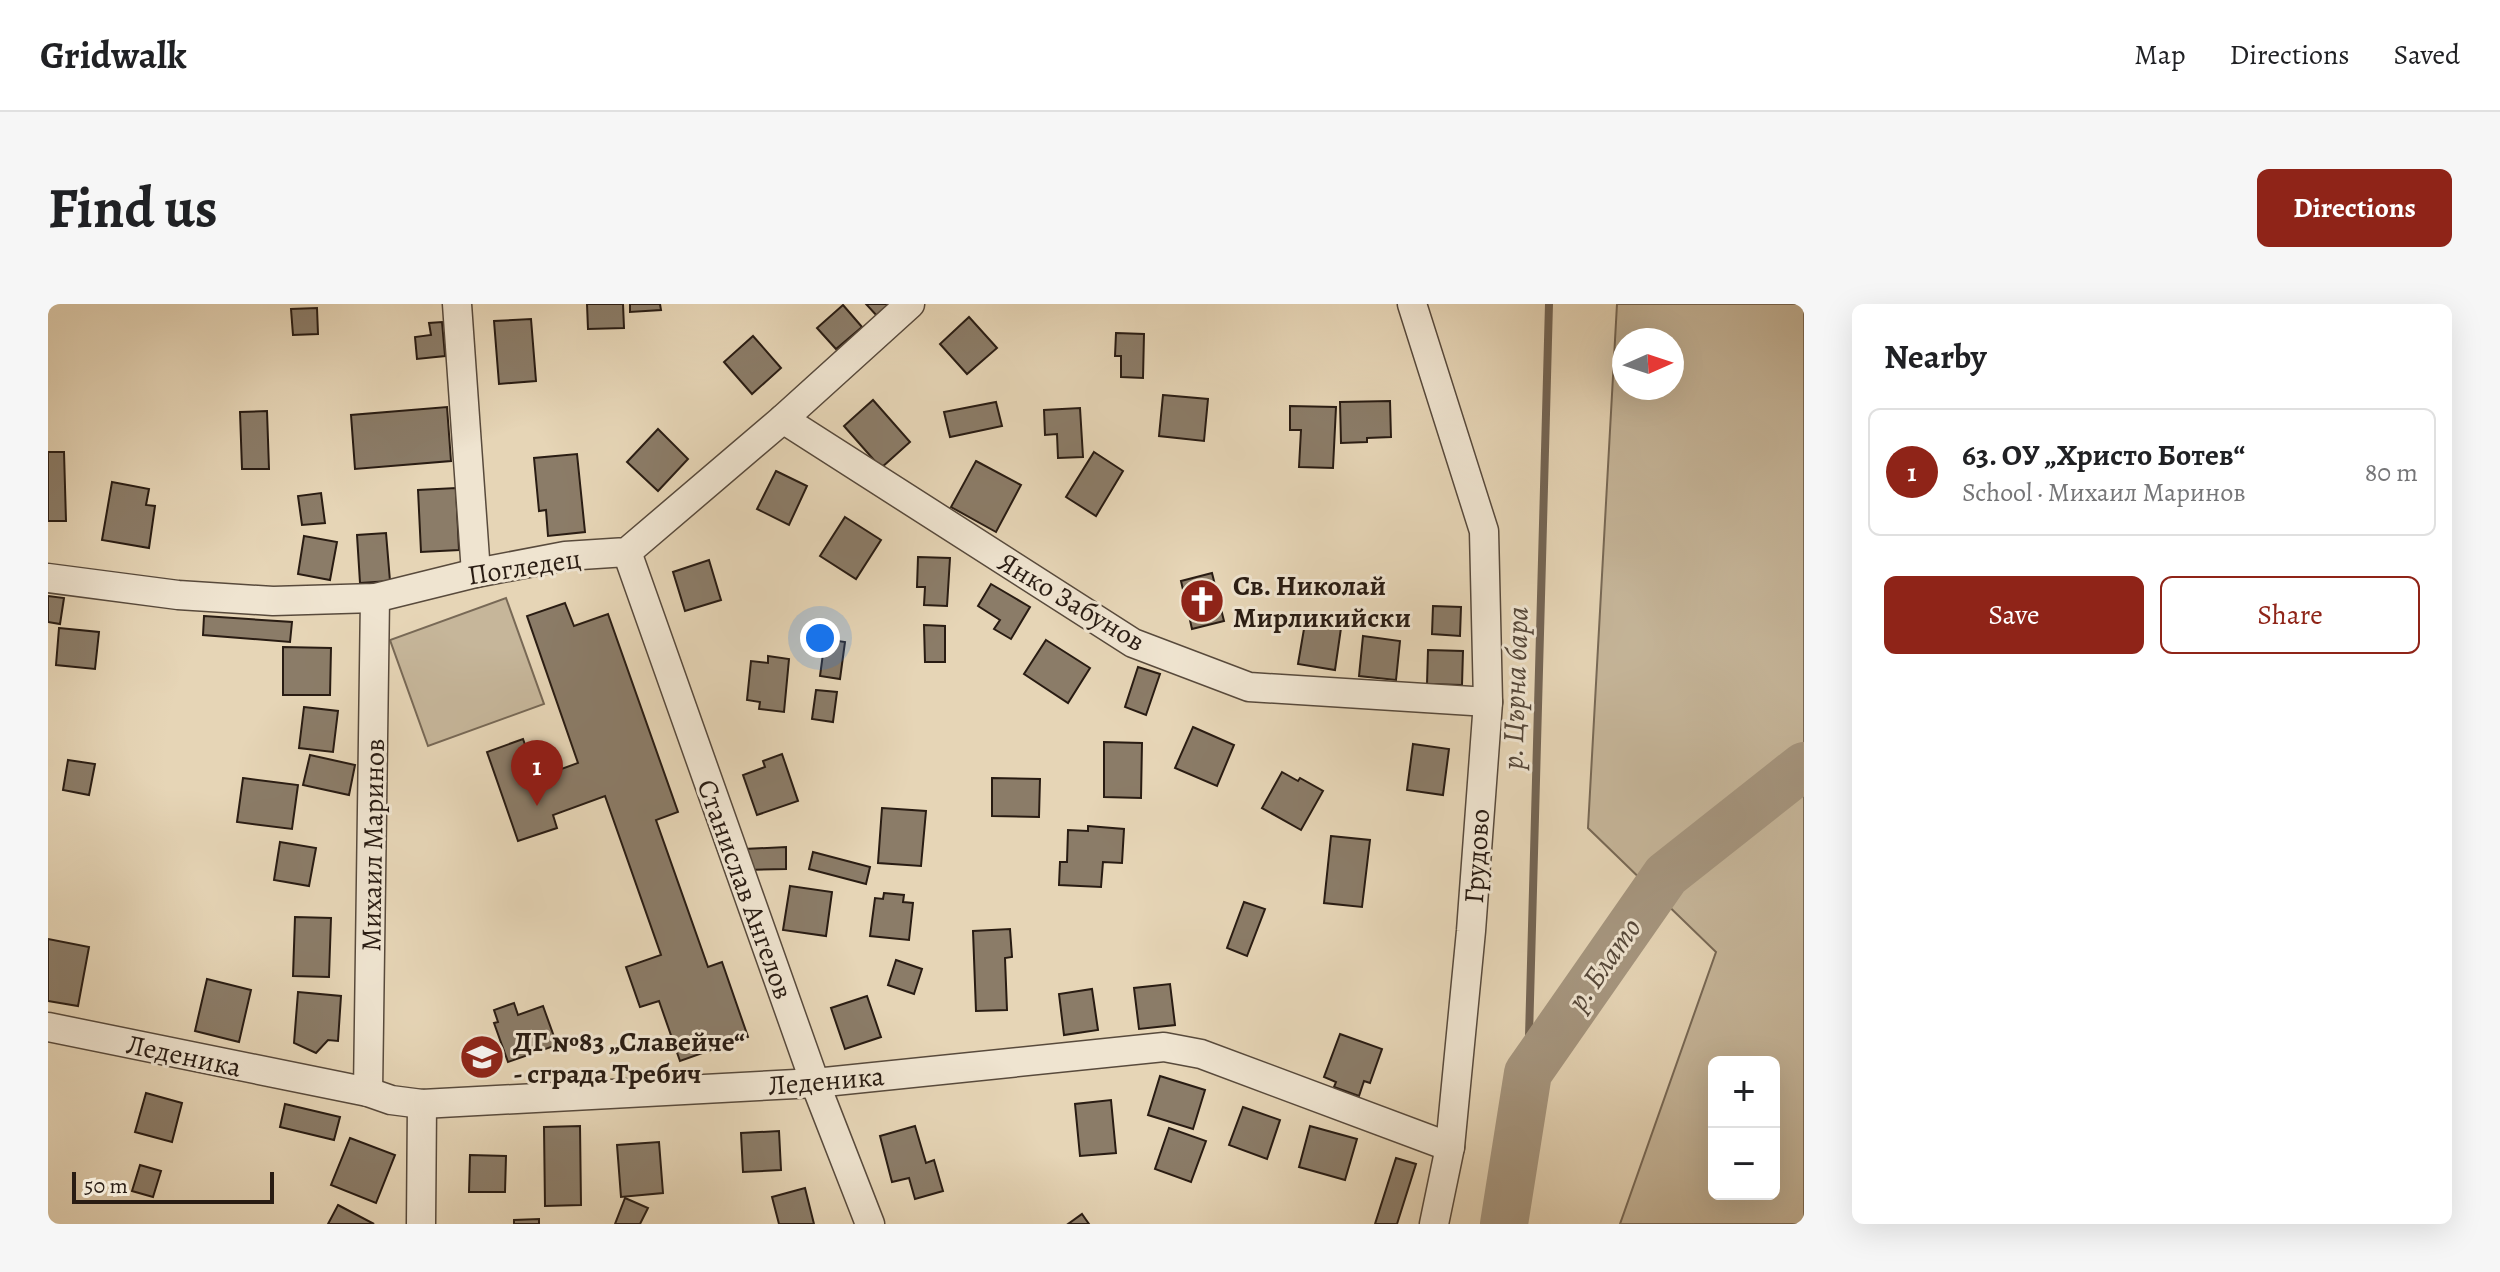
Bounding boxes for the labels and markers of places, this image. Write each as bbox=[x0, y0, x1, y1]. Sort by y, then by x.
place label: Св. Николай Мирликийски bbox=[1233, 567, 1411, 637]
church icon: Св. Николай Мирликийски bbox=[1178, 577, 1226, 625]
pin: 1 bbox=[511, 740, 563, 806]
place label: ДГ №83 „Славейче“ - сграда Требич bbox=[513, 1023, 745, 1093]
school or university icon: ДГ №83 „Славейче“ - сграда Требич bbox=[458, 1033, 506, 1081]

